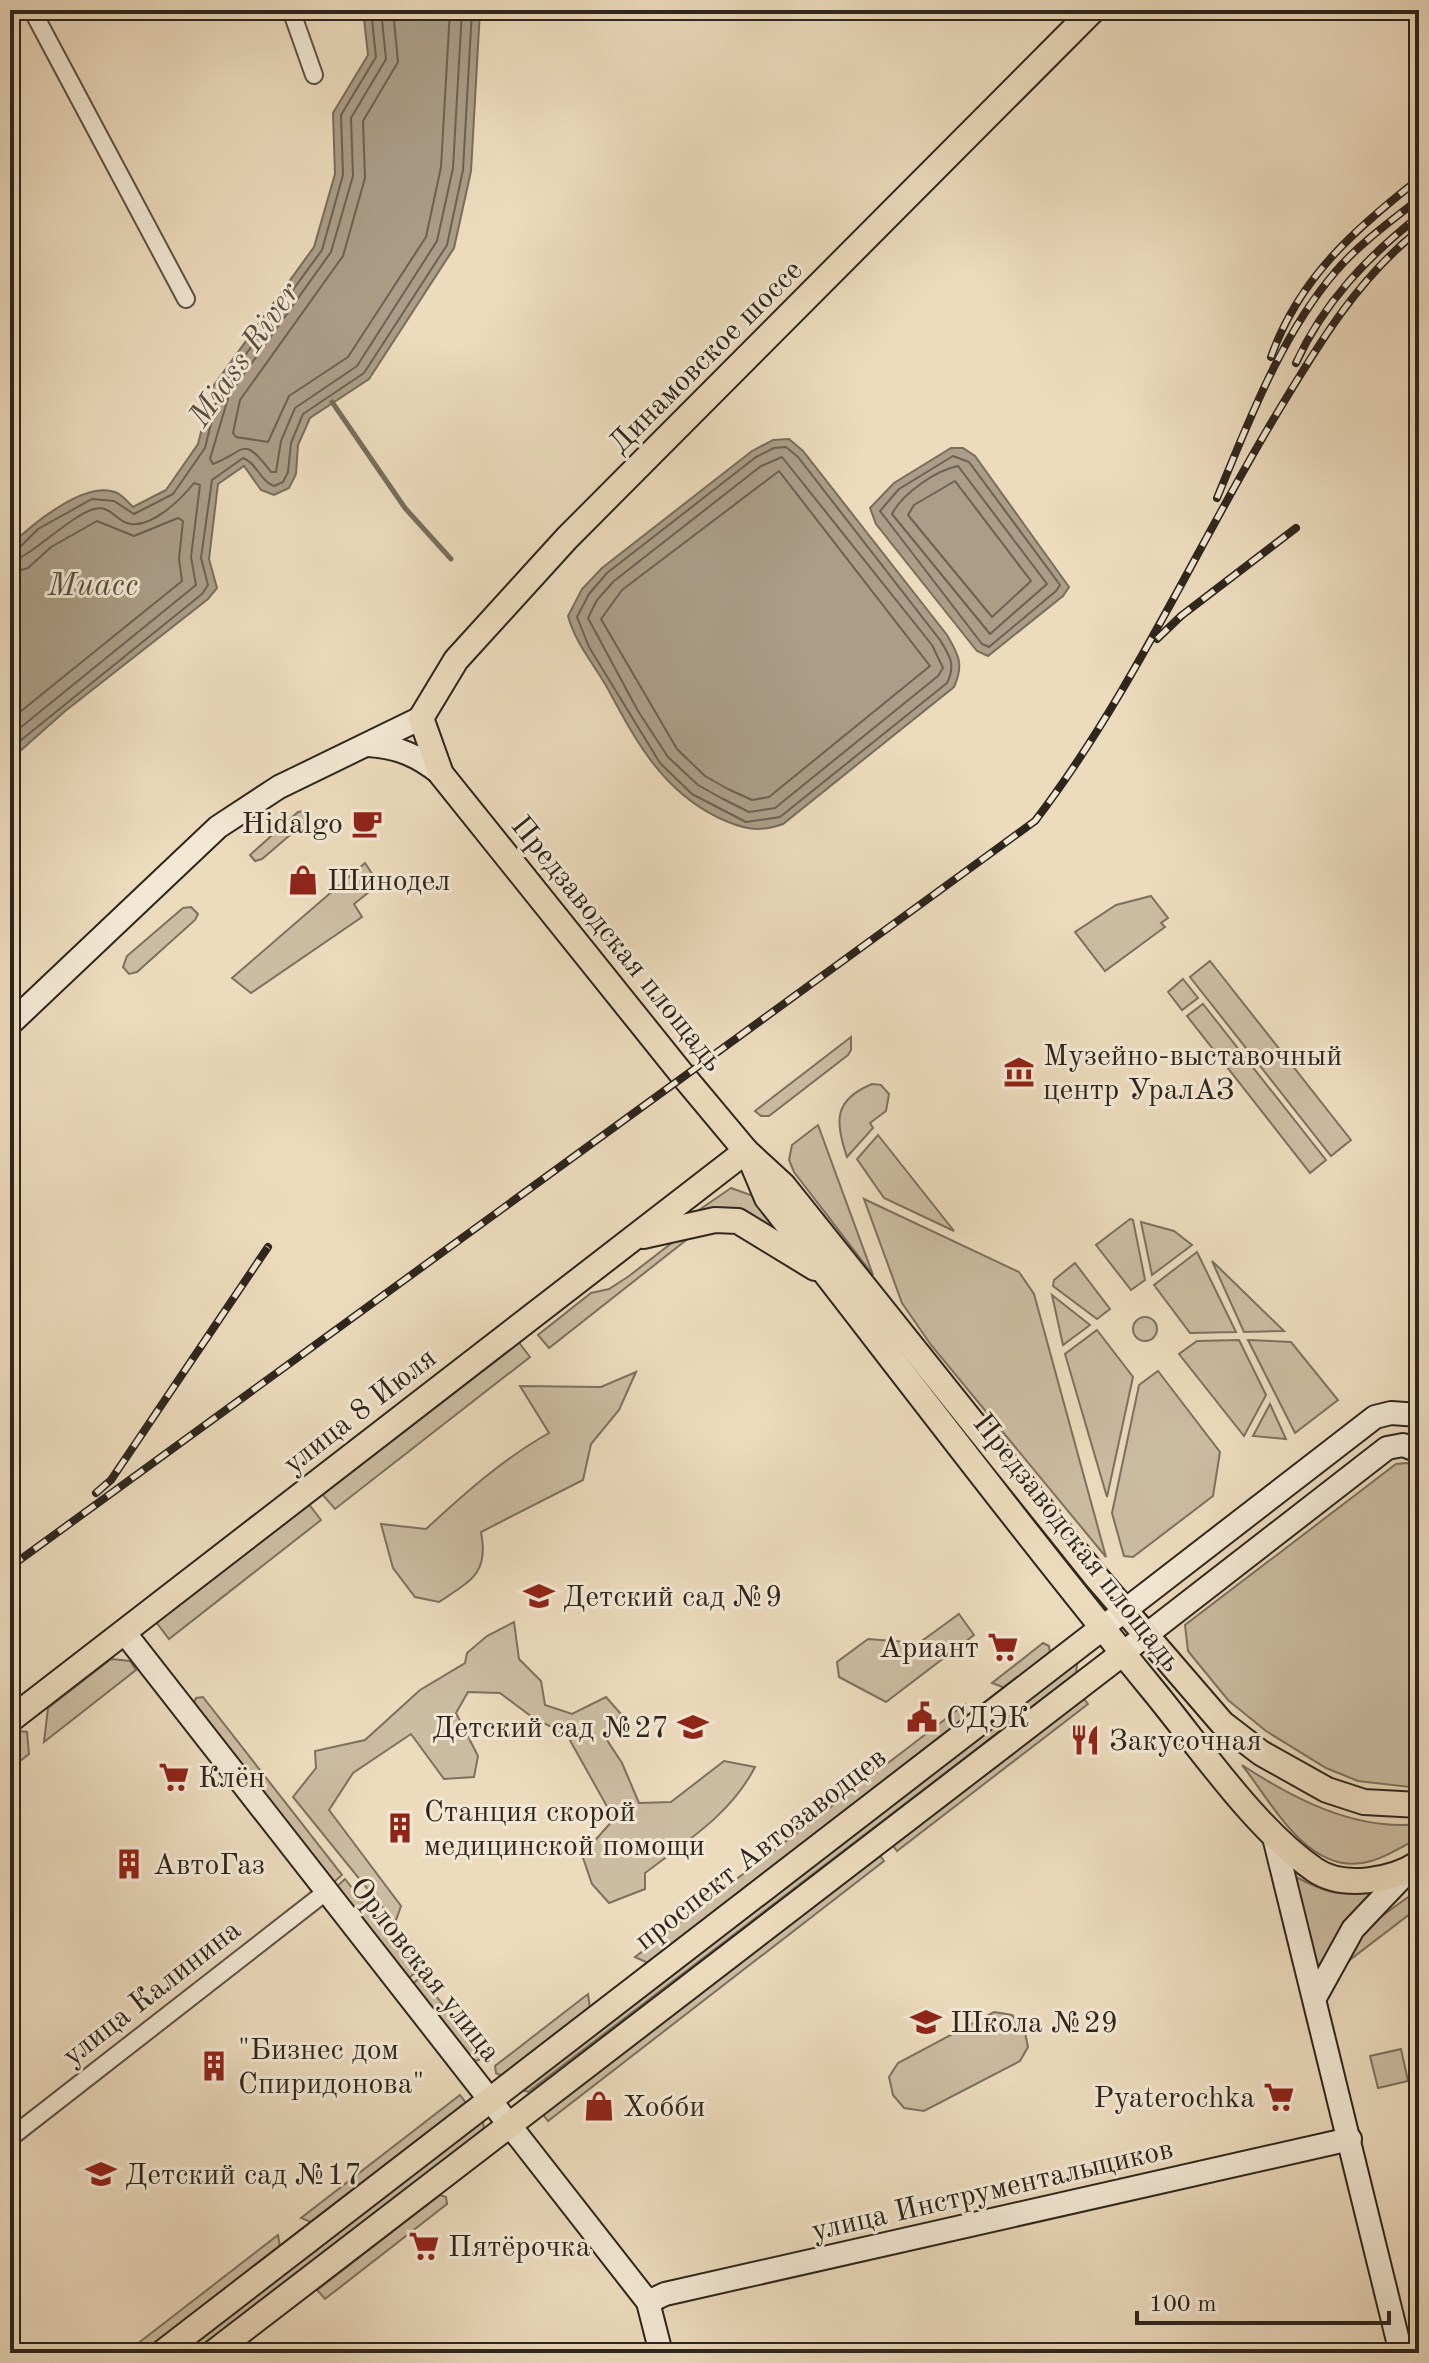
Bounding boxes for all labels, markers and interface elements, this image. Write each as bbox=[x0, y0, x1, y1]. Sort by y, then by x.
street label: Динамовское шоссе bbox=[604, 255, 809, 460]
water label: Miass River bbox=[184, 277, 307, 435]
water label: Миасс bbox=[46, 571, 139, 603]
cafe icon: Hidalgo bbox=[350, 806, 384, 840]
place label: Hidalgo bbox=[242, 810, 343, 840]
street label: Предзаводская площадь bbox=[505, 811, 728, 1077]
shop icon: Шинодел bbox=[286, 863, 320, 897]
place label: Шинодел bbox=[327, 867, 450, 897]
place label: Музейно-выставочный центр УралАЗ bbox=[1043, 1042, 1342, 1106]
museum icon: Музейно-выставочный центр УралАЗ bbox=[1002, 1055, 1036, 1089]
street label: улица 8 Июля bbox=[278, 1343, 442, 1480]
street label: Предзаводская площадь bbox=[967, 1409, 1186, 1678]
school or university icon: Детский сад №9 bbox=[522, 1579, 556, 1613]
place label: Детский сад №9 bbox=[563, 1583, 782, 1613]
supermarket icon: Ариант bbox=[986, 1630, 1020, 1664]
place label: Ариант bbox=[879, 1634, 979, 1664]
public building icon: СДЭК bbox=[905, 1700, 939, 1734]
place label: СДЭК bbox=[946, 1704, 1029, 1734]
school or university icon: Детский сад №27 bbox=[676, 1710, 710, 1744]
place label: Детский сад №27 bbox=[432, 1714, 669, 1744]
restaurant icon: Закусочная bbox=[1068, 1723, 1102, 1757]
place label: Закусочная bbox=[1109, 1727, 1262, 1757]
street label: проспект Автозаводцев bbox=[630, 1742, 893, 1957]
supermarket icon: Клён bbox=[157, 1760, 191, 1794]
place label: Клён bbox=[198, 1764, 265, 1794]
place label: Станция скорой медицинской помощи bbox=[424, 1798, 705, 1862]
building icon: Станция скорой медицинской помощи bbox=[383, 1811, 417, 1845]
building icon: АвтоГаз bbox=[112, 1847, 146, 1881]
place label: АвтоГаз bbox=[153, 1851, 265, 1881]
street label: Орловская улица bbox=[343, 1872, 506, 2068]
street label: улица Калинина bbox=[58, 1915, 247, 2072]
school or university icon: Школа №29 bbox=[909, 2005, 943, 2039]
place label: Школа №29 bbox=[950, 2009, 1118, 2039]
place label: "Бизнес дом Спиридонова" bbox=[238, 2036, 424, 2100]
building icon: "Бизнес дом Спиридонова" bbox=[197, 2049, 231, 2083]
supermarket icon: Pyaterochka bbox=[1262, 2080, 1296, 2114]
place label: Pyaterochka bbox=[1094, 2084, 1255, 2114]
shop icon: Хобби bbox=[582, 2089, 616, 2123]
place label: Хобби bbox=[623, 2093, 705, 2123]
street label: улица Инструментальщиков bbox=[809, 2135, 1176, 2247]
school or university icon: Детский сад №17 bbox=[84, 2157, 118, 2191]
place label: Детский сад №17 bbox=[125, 2161, 362, 2191]
supermarket icon: Пятёрочка bbox=[407, 2229, 441, 2263]
place label: Пятёрочка bbox=[448, 2233, 591, 2263]
scale bar bbox=[1137, 2275, 1389, 2325]
text: 100 m bbox=[1149, 2293, 1217, 2317]

